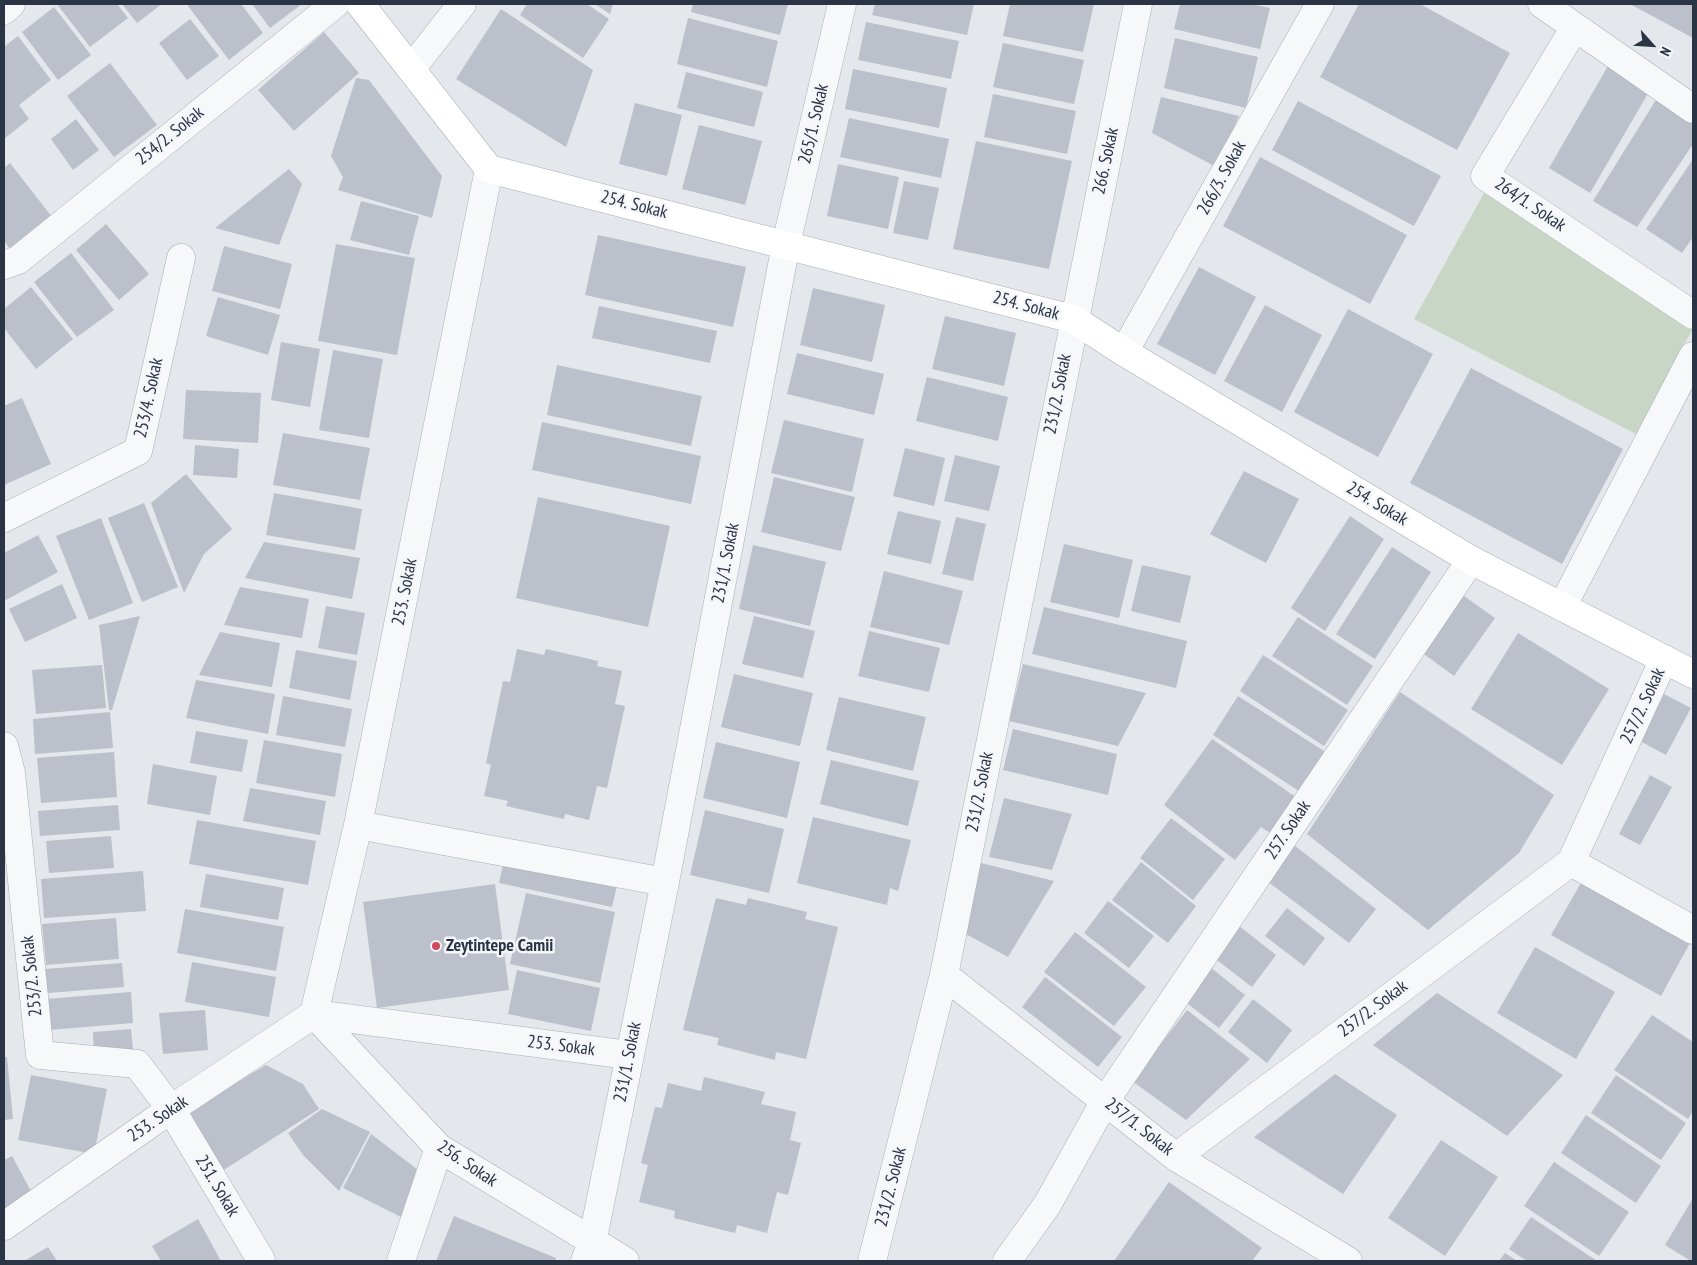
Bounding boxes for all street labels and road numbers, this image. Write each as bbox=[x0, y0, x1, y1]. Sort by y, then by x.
street label: 265/1. Sokak bbox=[794, 82, 834, 166]
street label: 254/2. Sokak bbox=[132, 102, 208, 170]
street label: 266. Sokak bbox=[1088, 126, 1124, 196]
street label: 266/3. Sokak bbox=[1193, 137, 1251, 219]
street label: 264/1. Sokak bbox=[1490, 173, 1570, 237]
street label: 254. Sokak bbox=[598, 186, 670, 224]
street label: 254. Sokak bbox=[990, 287, 1062, 325]
street label: 231/2. Sokak bbox=[1040, 352, 1076, 436]
street label: 253/4. Sokak bbox=[130, 356, 168, 440]
street label: 254. Sokak bbox=[1342, 477, 1412, 531]
street label: 231/1. Sokak bbox=[708, 521, 744, 605]
street label: 253. Sokak bbox=[388, 557, 422, 627]
street label: 257/2. Sokak bbox=[1616, 665, 1670, 747]
street label: 231/2. Sokak bbox=[962, 750, 998, 834]
street label: 257. Sokak bbox=[1260, 796, 1316, 864]
street label: 253/2. Sokak bbox=[17, 934, 47, 1018]
street label: 257/2. Sokak bbox=[1334, 976, 1412, 1042]
street label: 231/1. Sokak bbox=[610, 1020, 646, 1104]
street label: 253. Sokak bbox=[526, 1031, 596, 1061]
street label: 253. Sokak bbox=[124, 1091, 192, 1147]
street label: 257/1. Sokak bbox=[1100, 1093, 1178, 1161]
street label: 256. Sokak bbox=[433, 1136, 501, 1192]
street label: 231/2. Sokak bbox=[871, 1145, 911, 1229]
street label: 251. Sokak bbox=[190, 1151, 244, 1221]

